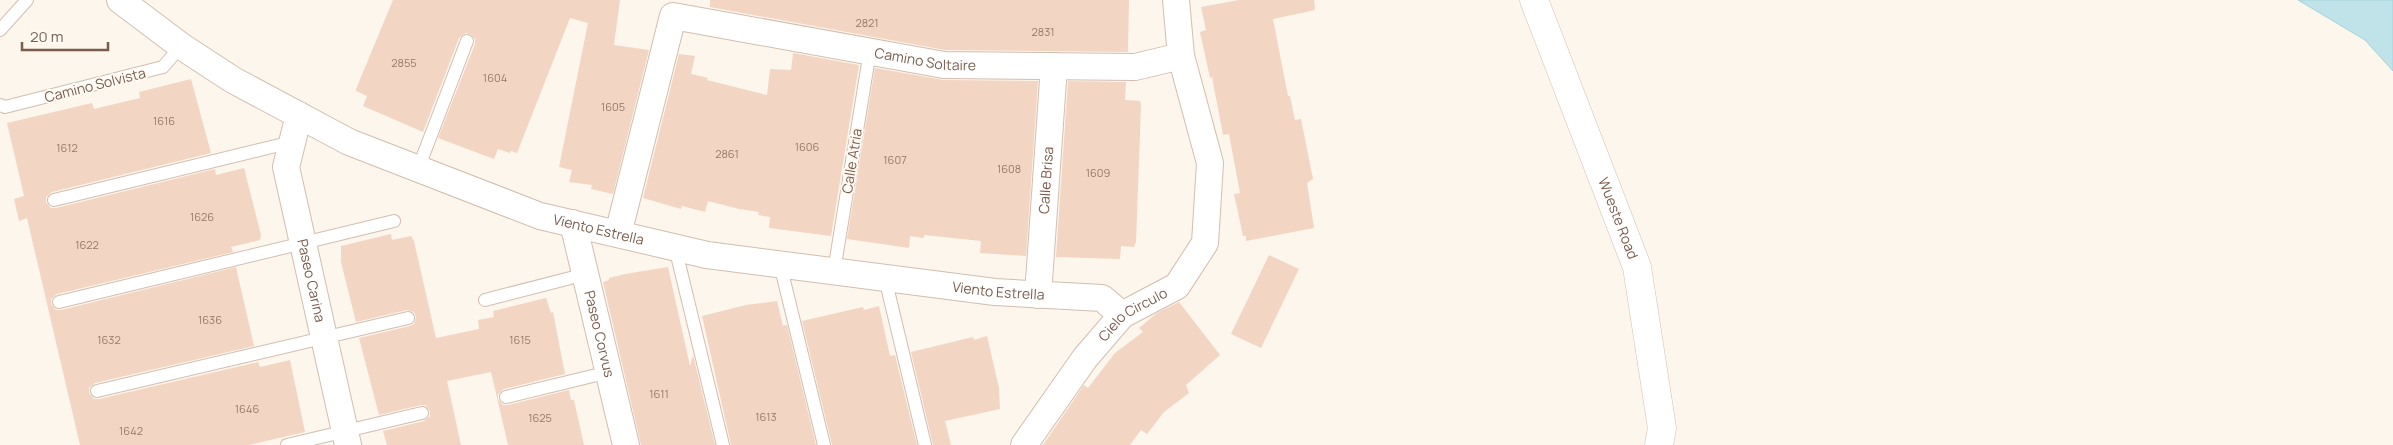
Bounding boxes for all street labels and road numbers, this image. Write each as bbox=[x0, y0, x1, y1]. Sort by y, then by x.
street label: Camino Soltaire bbox=[873, 43, 976, 74]
street label: Camino Solvista bbox=[42, 63, 147, 106]
street label: Calle Atria bbox=[837, 127, 866, 195]
street label: Calle Brisa bbox=[1034, 146, 1057, 215]
street label: Wueste Road bbox=[1594, 175, 1643, 262]
street label: Viento Estrella bbox=[551, 209, 646, 249]
street label: Paseo Carina bbox=[293, 237, 330, 324]
street label: Viento Estrella bbox=[951, 277, 1045, 304]
street label: Cielo Circulo bbox=[1094, 283, 1170, 345]
street label: Paseo Corvus bbox=[580, 288, 620, 379]

